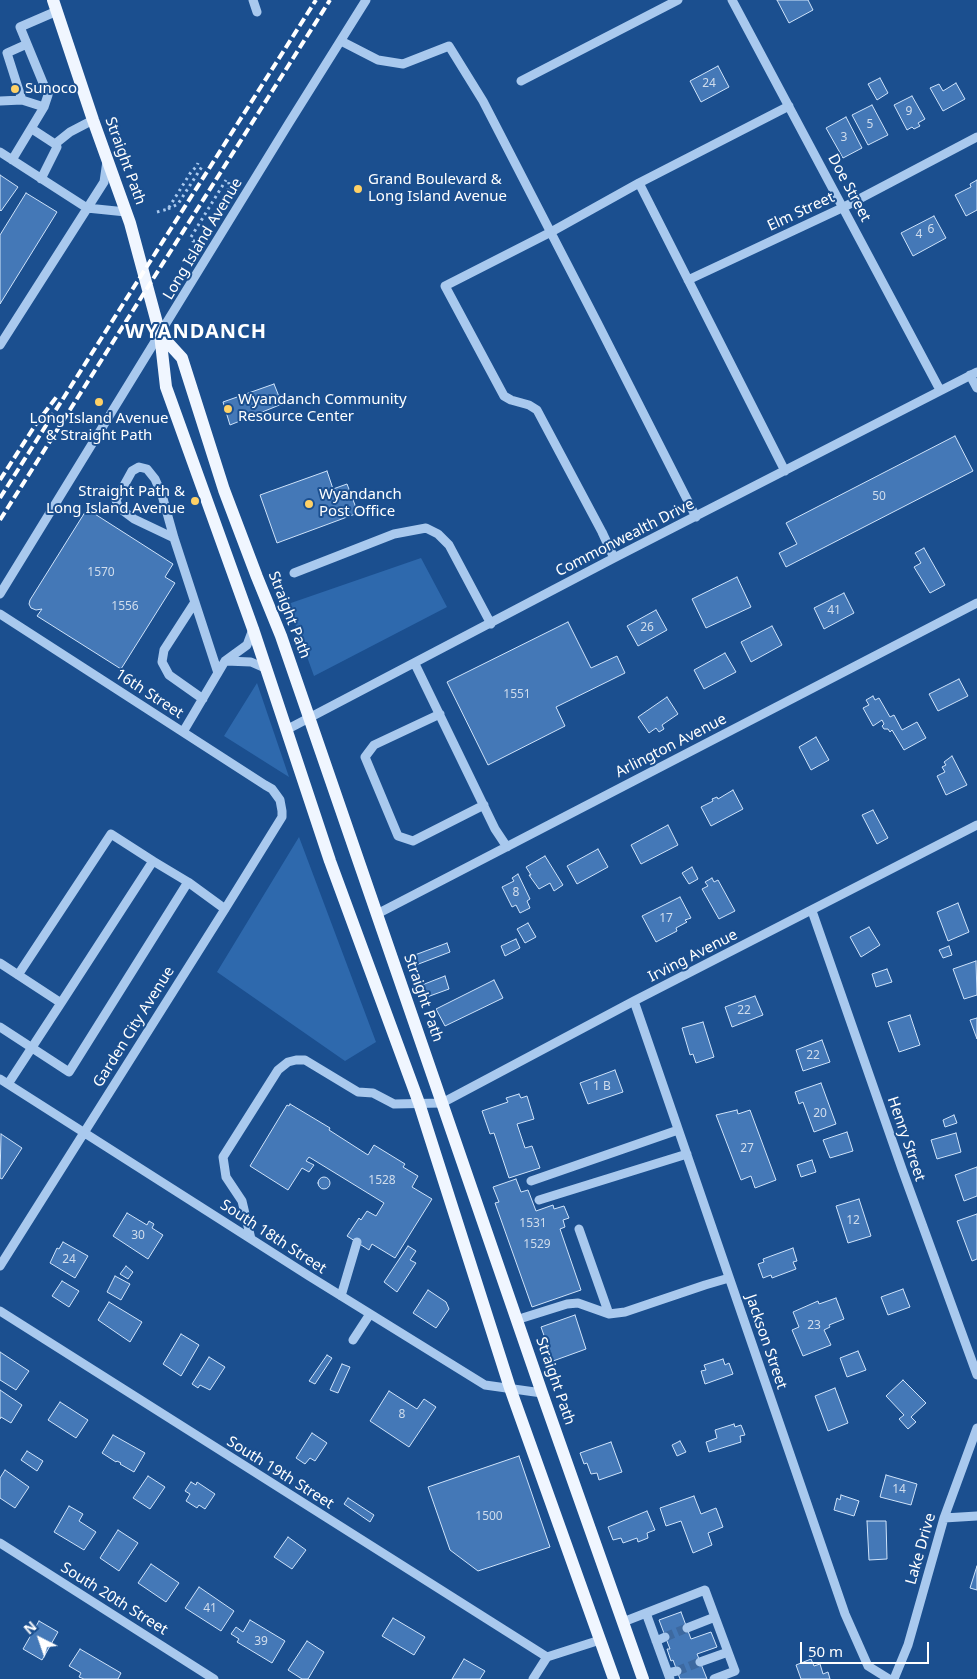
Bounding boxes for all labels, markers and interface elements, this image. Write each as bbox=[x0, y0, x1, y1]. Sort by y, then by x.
house number: 24 bbox=[702, 77, 716, 91]
place label: Sunoco bbox=[25, 80, 77, 98]
marker: Sunoco bbox=[9, 83, 21, 95]
house number: 9 bbox=[906, 105, 912, 119]
street label: Straight Path bbox=[101, 115, 149, 207]
house number: 5 bbox=[867, 118, 873, 132]
house number: 3 bbox=[841, 131, 847, 145]
street label: Doe Street bbox=[824, 151, 874, 225]
place label: Grand Boulevard & Long Island Avenue bbox=[368, 171, 507, 206]
street label: Long Island Avenue bbox=[160, 175, 246, 303]
marker: Grand Boulevard & Long Island Avenue bbox=[352, 183, 364, 195]
street label: Elm Street bbox=[765, 189, 837, 235]
house number: 6 bbox=[928, 223, 934, 237]
house number: 4 bbox=[916, 228, 922, 242]
district label: WYANDANCH bbox=[124, 320, 268, 344]
place label: Wyandanch Community Resource Center bbox=[238, 391, 407, 426]
marker: Long Island Avenue & Straight Path bbox=[93, 396, 105, 408]
marker: Wyandanch Community Resource Center bbox=[222, 403, 234, 415]
place label: Long Island Avenue & Straight Path bbox=[30, 410, 168, 445]
place label: Straight Path & Long Island Avenue bbox=[46, 483, 185, 518]
place label: Wyandanch Post Office bbox=[319, 486, 402, 521]
house number: 50 bbox=[872, 490, 886, 504]
marker: Straight Path & Long Island Avenue bbox=[189, 495, 201, 507]
street label: Commonwealth Drive bbox=[553, 495, 697, 581]
marker: Wyandanch Post Office bbox=[303, 498, 315, 510]
house number: 1570 bbox=[87, 566, 115, 580]
street label: Straight Path bbox=[264, 569, 314, 661]
house number: 1556 bbox=[111, 600, 139, 614]
house number: 41 bbox=[827, 604, 841, 618]
house number: 26 bbox=[640, 621, 654, 635]
street label: 16th Street bbox=[112, 665, 186, 723]
house number: 1551 bbox=[503, 688, 531, 702]
street label: Arlington Avenue bbox=[612, 710, 730, 782]
house number: 8 bbox=[513, 886, 519, 900]
house number: 17 bbox=[659, 912, 673, 926]
street label: Irving Avenue bbox=[645, 926, 741, 986]
street label: Straight Path bbox=[400, 952, 446, 1044]
street label: Garden City Avenue bbox=[90, 963, 178, 1091]
house number: 22 bbox=[737, 1004, 751, 1018]
house number: 22 bbox=[806, 1049, 820, 1063]
house number: 1 B bbox=[593, 1080, 611, 1094]
street label: Henry Street bbox=[883, 1094, 929, 1184]
house number: 20 bbox=[813, 1107, 827, 1121]
house number: 27 bbox=[740, 1142, 754, 1156]
house number: 1528 bbox=[368, 1174, 396, 1188]
street label: South 18th Street bbox=[217, 1196, 329, 1278]
house number: 12 bbox=[846, 1214, 860, 1228]
house number: 1531 bbox=[519, 1217, 547, 1231]
house number: 30 bbox=[131, 1229, 145, 1243]
house number: 1529 bbox=[523, 1238, 551, 1252]
house number: 24 bbox=[62, 1253, 76, 1267]
street label: Jackson Street bbox=[741, 1292, 791, 1392]
house number: 23 bbox=[807, 1319, 821, 1333]
street label: Straight Path bbox=[532, 1335, 578, 1427]
house number: 8 bbox=[399, 1408, 405, 1422]
street label: South 19th Street bbox=[223, 1433, 337, 1513]
house number: 14 bbox=[892, 1483, 906, 1497]
house number: 1500 bbox=[475, 1510, 503, 1524]
street label: Lake Drive bbox=[902, 1511, 940, 1587]
street label: South 20th Street bbox=[57, 1559, 171, 1639]
house number: 41 bbox=[203, 1602, 217, 1616]
north arrow bbox=[15, 1614, 65, 1664]
text: N bbox=[19, 1616, 40, 1638]
scale bar bbox=[802, 1632, 931, 1664]
house number: 39 bbox=[254, 1635, 268, 1649]
text: 50 m bbox=[808, 1641, 843, 1661]

